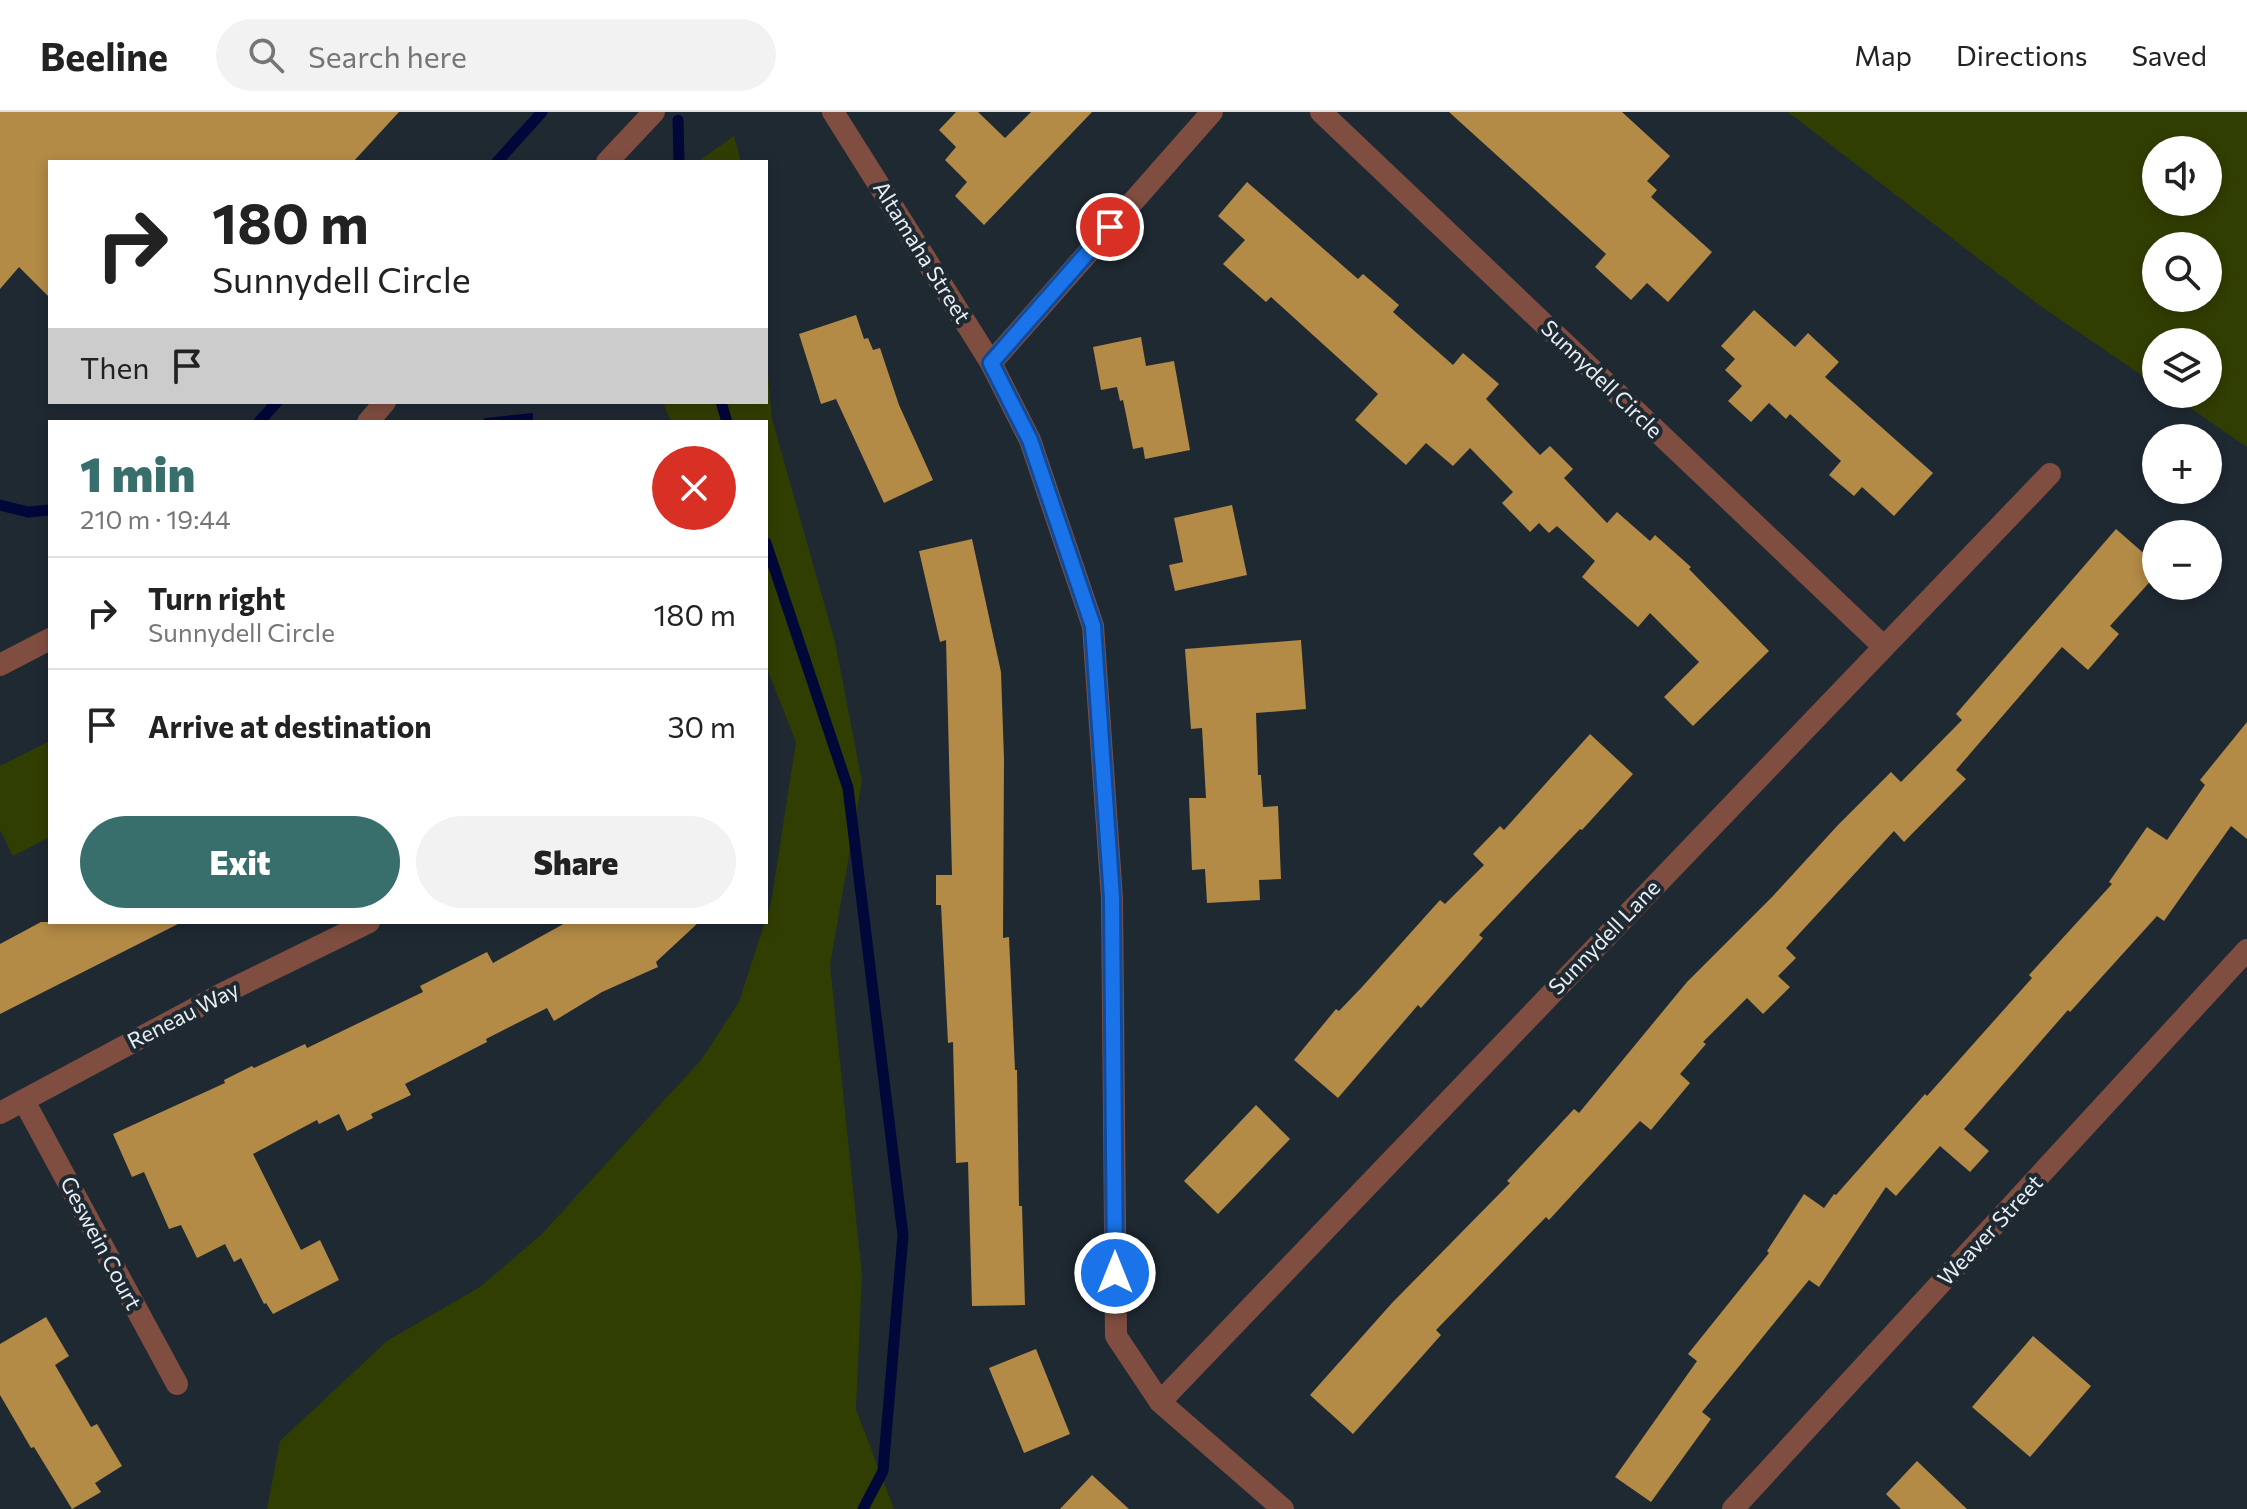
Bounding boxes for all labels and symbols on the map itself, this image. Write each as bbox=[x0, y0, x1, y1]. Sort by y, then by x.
street label: Altamaha Street bbox=[868, 176, 977, 328]
pin bbox=[1076, 193, 1144, 261]
street label: Sunnydell Circle bbox=[1536, 314, 1669, 443]
street label: Sunnydell Lane bbox=[1542, 874, 1665, 1000]
street label: Reneau Way bbox=[122, 975, 243, 1054]
street label: Weaver Street bbox=[1932, 1169, 2048, 1291]
street label: Geswein Court bbox=[55, 1171, 148, 1314]
position arrow bbox=[1073, 1231, 1157, 1315]

